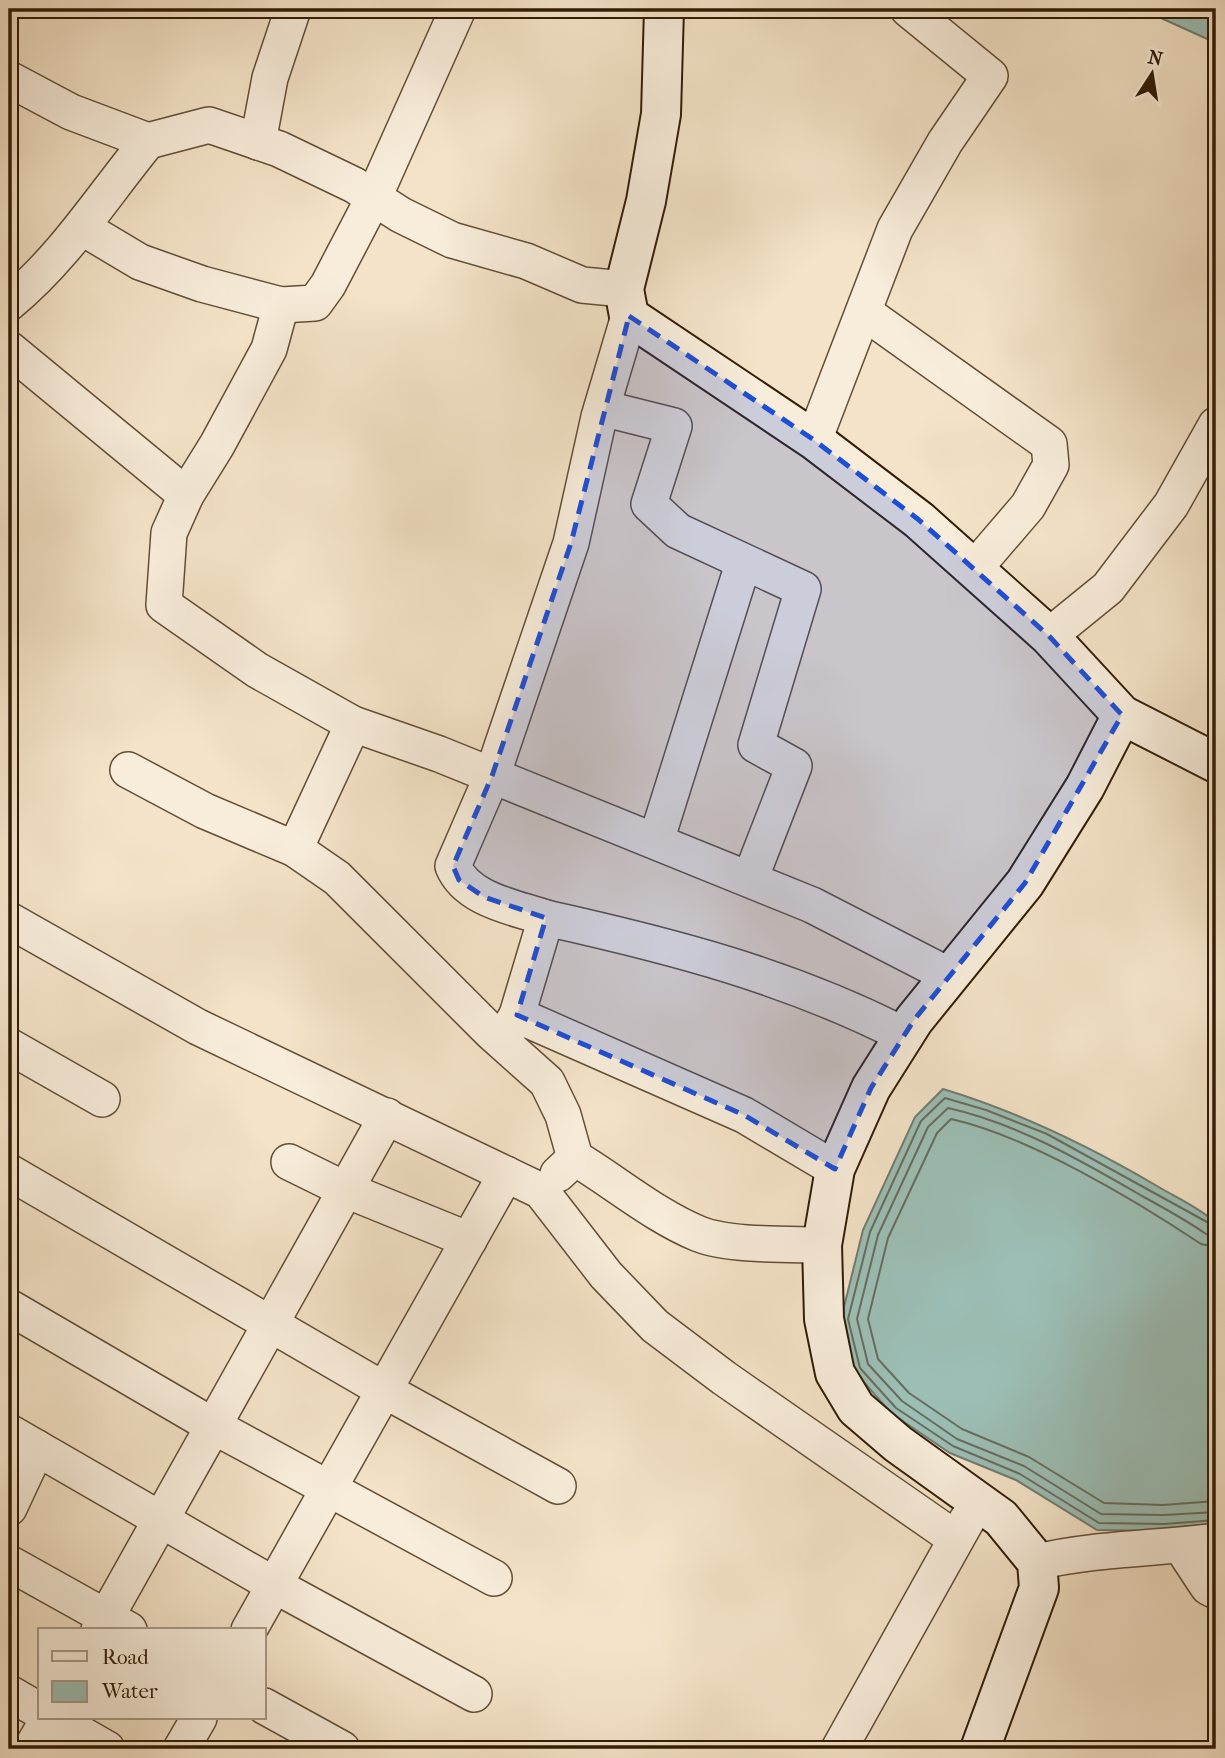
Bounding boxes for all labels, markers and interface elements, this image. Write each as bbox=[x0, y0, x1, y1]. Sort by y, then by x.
north arrow bbox=[1116, 38, 1186, 108]
text: N bbox=[1146, 46, 1165, 71]
legend bbox=[38, 1628, 266, 1720]
text: Road bbox=[102, 1645, 149, 1669]
text: Water bbox=[101, 1679, 158, 1703]

